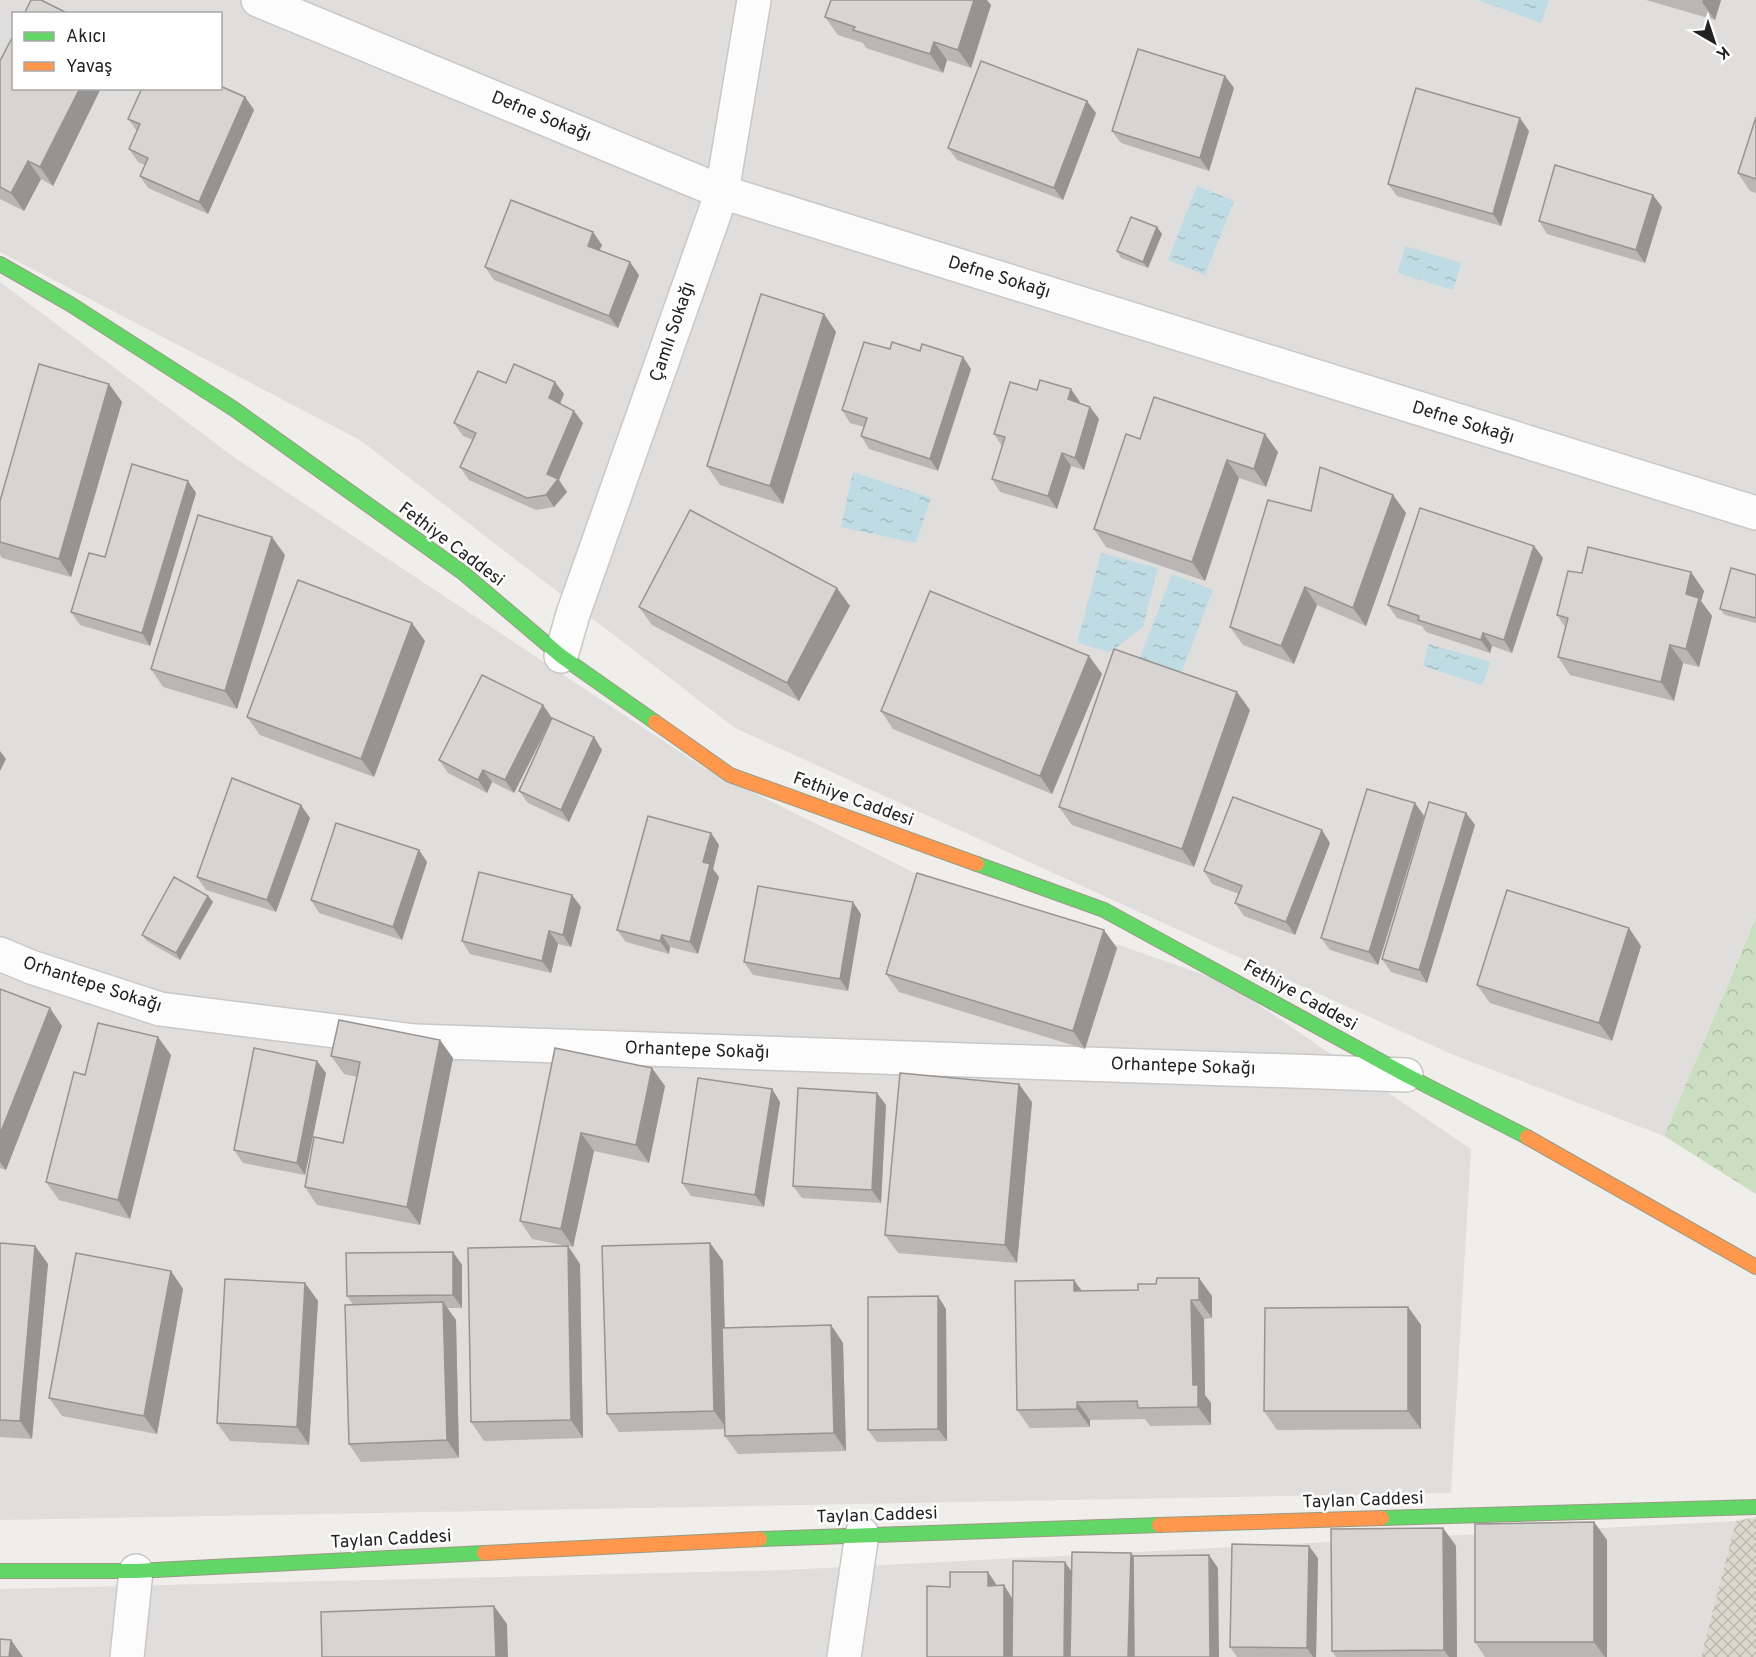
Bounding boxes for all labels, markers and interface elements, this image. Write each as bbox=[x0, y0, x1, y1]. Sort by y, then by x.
legend bbox=[12, 12, 222, 90]
north arrow bbox=[1684, 12, 1744, 72]
text: Akıcı bbox=[66, 26, 106, 49]
text: K bbox=[1711, 41, 1733, 63]
text: Yavaş bbox=[66, 56, 112, 79]
street label: Defne Sokağı bbox=[488, 87, 594, 147]
street label: Defne Sokağı bbox=[945, 252, 1053, 304]
street label: Çamlı Sokağı bbox=[645, 279, 701, 385]
street label: Defne Sokağı bbox=[1409, 397, 1517, 449]
street label: Fethiye Caddesi bbox=[393, 498, 509, 592]
street label: Fethiye Caddesi bbox=[789, 768, 917, 832]
street label: Orhantepe Sokağı bbox=[20, 952, 164, 1018]
street label: Fethiye Caddesi bbox=[1239, 955, 1361, 1037]
street label: Orhantepe Sokağı bbox=[624, 1037, 770, 1065]
street label: Orhantepe Sokağı bbox=[1110, 1053, 1256, 1081]
street label: Taylan Caddesi bbox=[1302, 1487, 1424, 1515]
street label: Taylan Caddesi bbox=[816, 1502, 938, 1530]
street label: Taylan Caddesi bbox=[330, 1525, 452, 1555]

